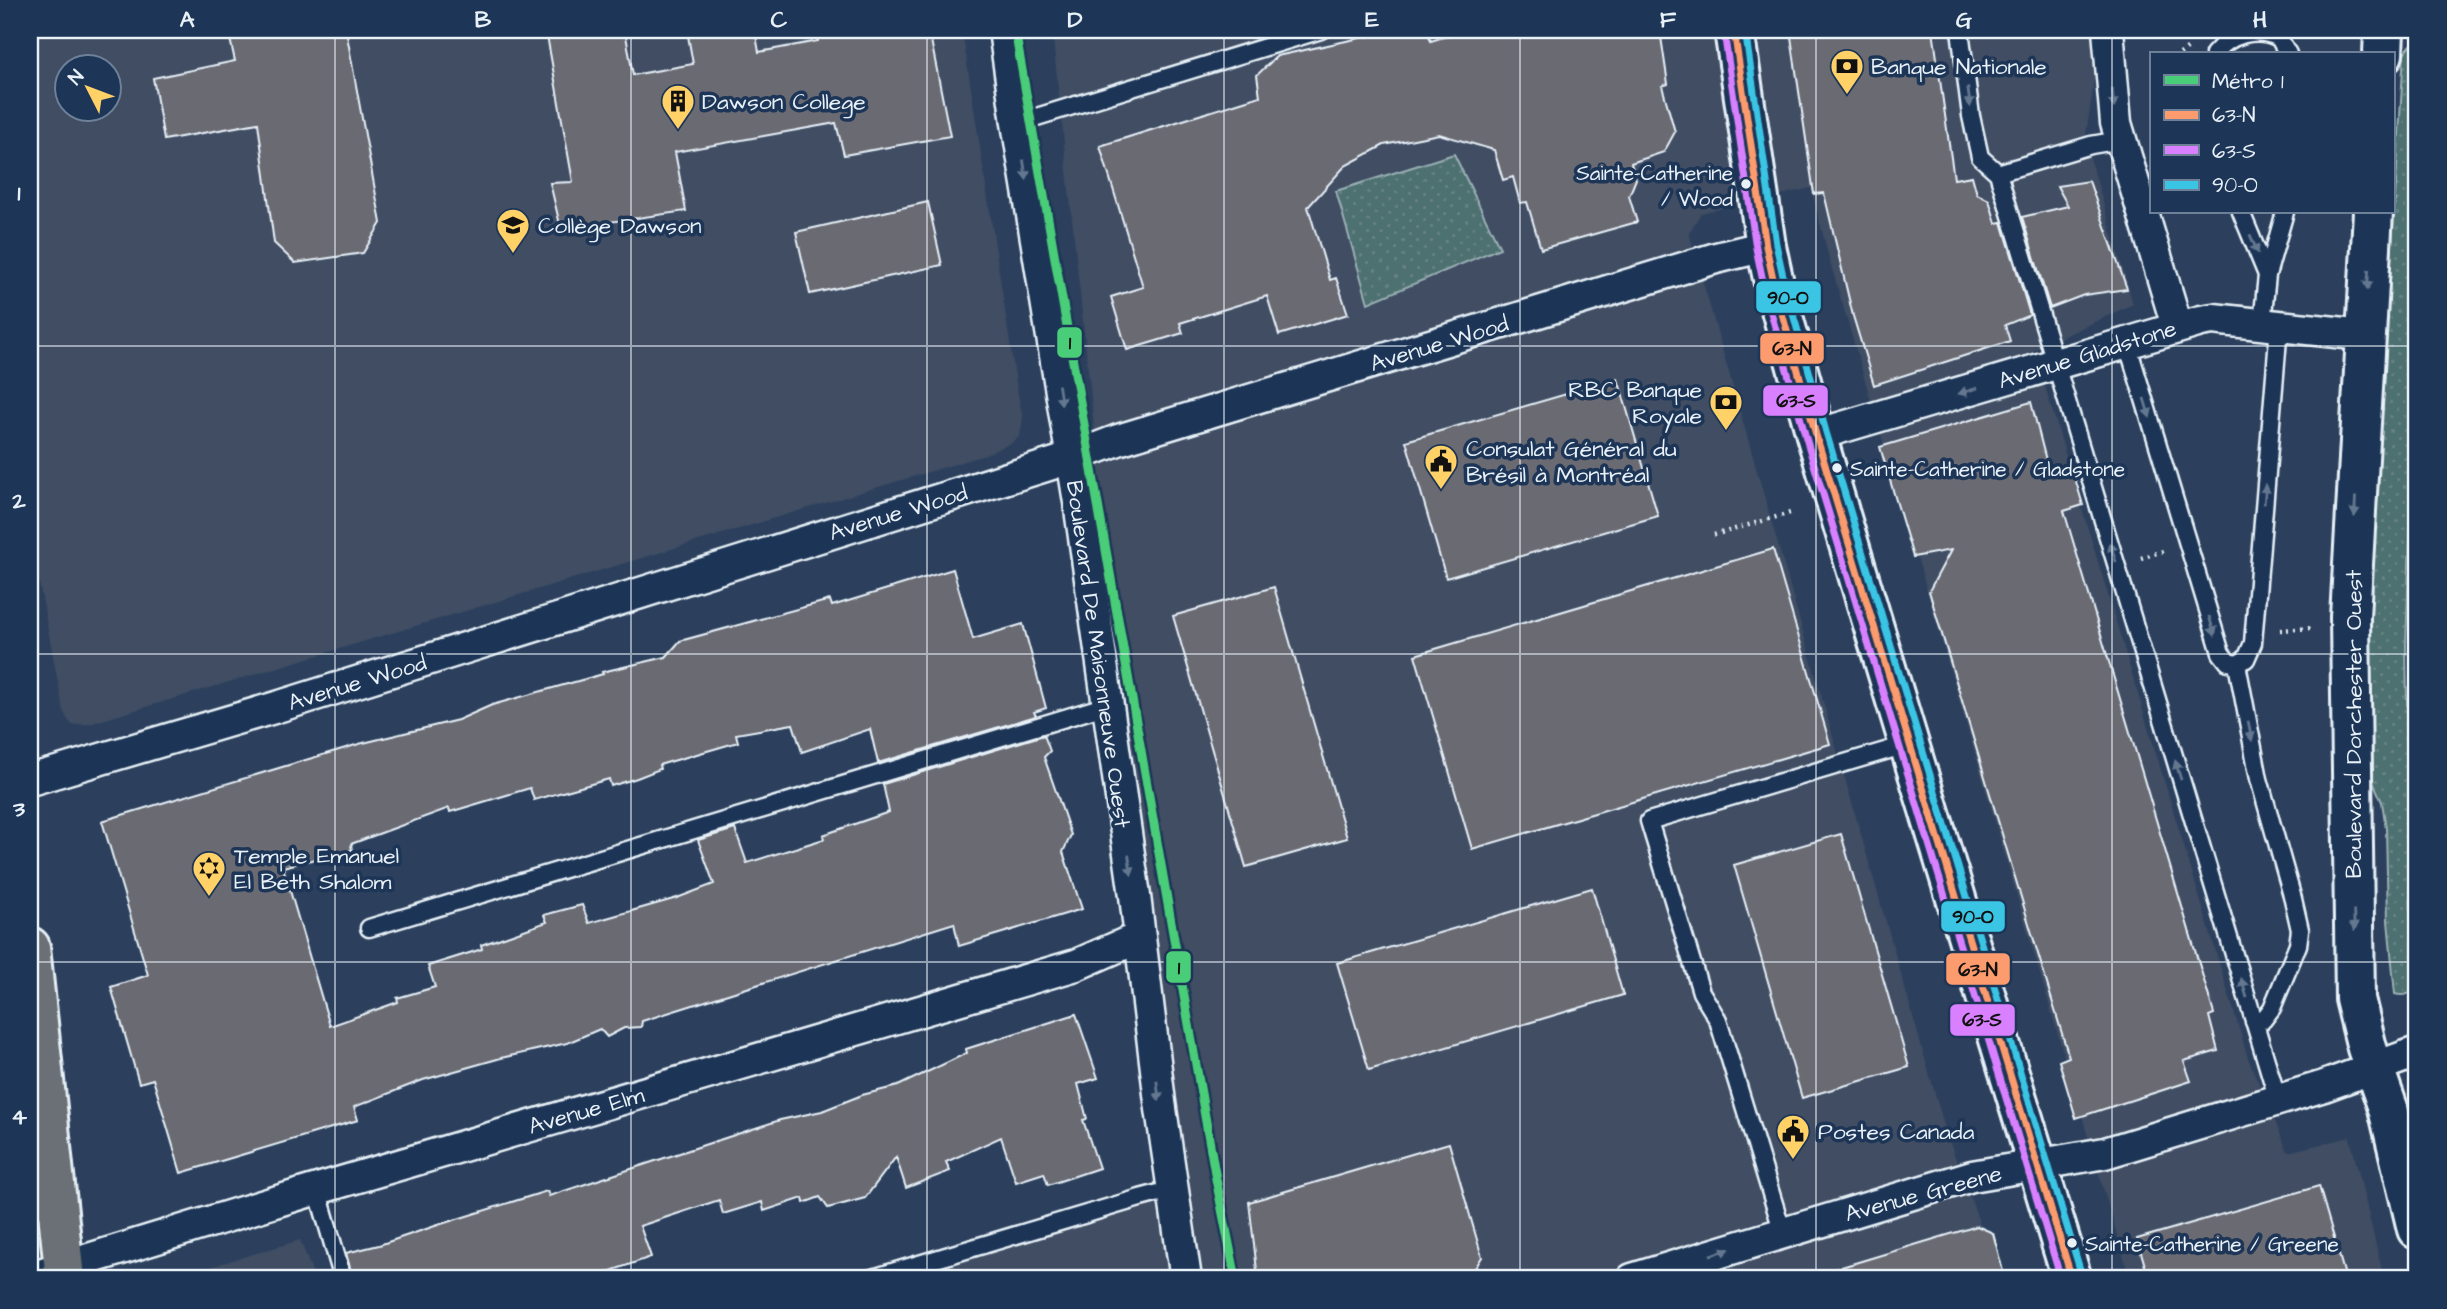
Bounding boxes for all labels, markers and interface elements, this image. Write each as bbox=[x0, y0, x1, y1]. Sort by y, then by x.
text: A bbox=[180, 4, 195, 36]
text: B bbox=[475, 4, 492, 36]
text: C bbox=[771, 4, 788, 36]
text: D bbox=[1068, 4, 1083, 36]
text: E bbox=[1365, 4, 1379, 36]
text: F bbox=[1660, 4, 1677, 36]
text: G bbox=[1956, 4, 1972, 36]
text: H bbox=[2253, 4, 2267, 36]
bank icon: Banque Nationale bbox=[1828, 47, 1866, 96]
place label: Banque Nationale bbox=[1871, 51, 2047, 83]
north arrow bbox=[52, 52, 122, 122]
legend bbox=[2150, 52, 2394, 214]
text: N bbox=[62, 64, 91, 91]
text: Métro 1 bbox=[2212, 67, 2284, 96]
building icon: Dawson College bbox=[659, 82, 697, 131]
place label: Dawson College bbox=[702, 86, 866, 119]
one-way arrow bbox=[1963, 87, 1974, 109]
one-way arrow bbox=[2107, 87, 2118, 109]
text: 63-N bbox=[2212, 101, 2256, 130]
text: 63-S bbox=[2212, 137, 2256, 166]
one-way arrow bbox=[1020, 159, 1031, 181]
place label: Sainte-Catherine / Wood bbox=[1576, 159, 1733, 214]
text: 90-O bbox=[2212, 171, 2258, 200]
text: 1 bbox=[18, 177, 21, 209]
marker: Sainte-Catherine / Wood bbox=[1739, 177, 1753, 191]
school or university icon: Collège Dawson bbox=[494, 206, 532, 255]
place label: Collège Dawson bbox=[538, 210, 702, 243]
one-way arrow bbox=[2249, 233, 2260, 254]
one-way arrow bbox=[2362, 269, 2373, 291]
line badge: 90-O bbox=[1755, 280, 1822, 314]
text: 90-O bbox=[1767, 285, 1809, 312]
street label: Avenue Wood bbox=[1366, 308, 1513, 380]
street label: Avenue Gladstone bbox=[1994, 313, 2180, 397]
line badge: 1 bbox=[1056, 326, 1083, 359]
text: 1 bbox=[1069, 330, 1072, 357]
line badge: 63-N bbox=[1759, 332, 1825, 365]
text: 63-N bbox=[1772, 336, 1812, 363]
place label: RBC Banque Royale bbox=[1568, 374, 1702, 433]
bank icon: RBC Banque Royale bbox=[1707, 383, 1745, 432]
one-way arrow bbox=[1055, 384, 1066, 406]
line badge: 63-S bbox=[1762, 384, 1829, 417]
one-way arrow bbox=[1958, 386, 1979, 396]
text: 63-S bbox=[1776, 388, 1816, 415]
one-way arrow bbox=[2143, 398, 2153, 419]
place label: Consulat Général du Brésil à Montréal bbox=[1466, 433, 1677, 491]
public building icon: Consulat Général du Brésil à Montréal bbox=[1422, 442, 1460, 491]
place label: Sainte-Catherine / Gladstone bbox=[1850, 455, 2125, 484]
marker: Sainte-Catherine / Gladstone bbox=[1830, 461, 1844, 475]
street label: Avenue Wood bbox=[825, 477, 972, 549]
street label: Boulevard De Maisonneuve Ouest bbox=[1058, 478, 1138, 831]
one-way arrow bbox=[2260, 483, 2271, 505]
text: 2 bbox=[11, 485, 26, 517]
one-way arrow bbox=[2349, 496, 2360, 518]
one-way arrow bbox=[2107, 542, 2117, 563]
street label: Boulevard Dorchester Ouest bbox=[2338, 569, 2370, 878]
one-way arrow bbox=[2208, 616, 2218, 637]
street label: Avenue Wood bbox=[284, 647, 431, 719]
one-way arrow bbox=[2244, 720, 2255, 742]
one-way arrow bbox=[2173, 760, 2183, 781]
text: 3 bbox=[12, 793, 25, 825]
place label: Temple Emanuel El Beth Shalom bbox=[234, 840, 399, 898]
synagogue icon: Temple Emanuel El Beth Shalom bbox=[190, 849, 228, 898]
one-way arrow bbox=[1125, 854, 1136, 876]
line badge: 90-O bbox=[1940, 900, 2006, 933]
text: 90-O bbox=[1952, 904, 1994, 931]
one-way arrow bbox=[2348, 911, 2360, 933]
line badge: 1 bbox=[1165, 950, 1192, 984]
line badge: 63-N bbox=[1945, 952, 2011, 986]
text: 1 bbox=[1178, 955, 1181, 982]
text: 63-N bbox=[1958, 957, 1998, 984]
one-way arrow bbox=[2238, 977, 2248, 998]
line badge: 63-S bbox=[1949, 1003, 2016, 1037]
text: 63-S bbox=[1962, 1007, 2002, 1034]
street label: Avenue Elm bbox=[525, 1079, 648, 1143]
one-way arrow bbox=[1153, 1080, 1164, 1102]
text: 4 bbox=[11, 1101, 27, 1133]
public building icon: Postes Canada bbox=[1774, 1112, 1812, 1161]
place label: Postes Canada bbox=[1818, 1116, 1975, 1148]
street label: Avenue Greene bbox=[1841, 1158, 2005, 1230]
place label: Sainte-Catherine / Greene bbox=[2085, 1230, 2339, 1259]
marker: Sainte-Catherine / Greene bbox=[2065, 1236, 2079, 1250]
one-way arrow bbox=[1710, 1247, 1731, 1257]

